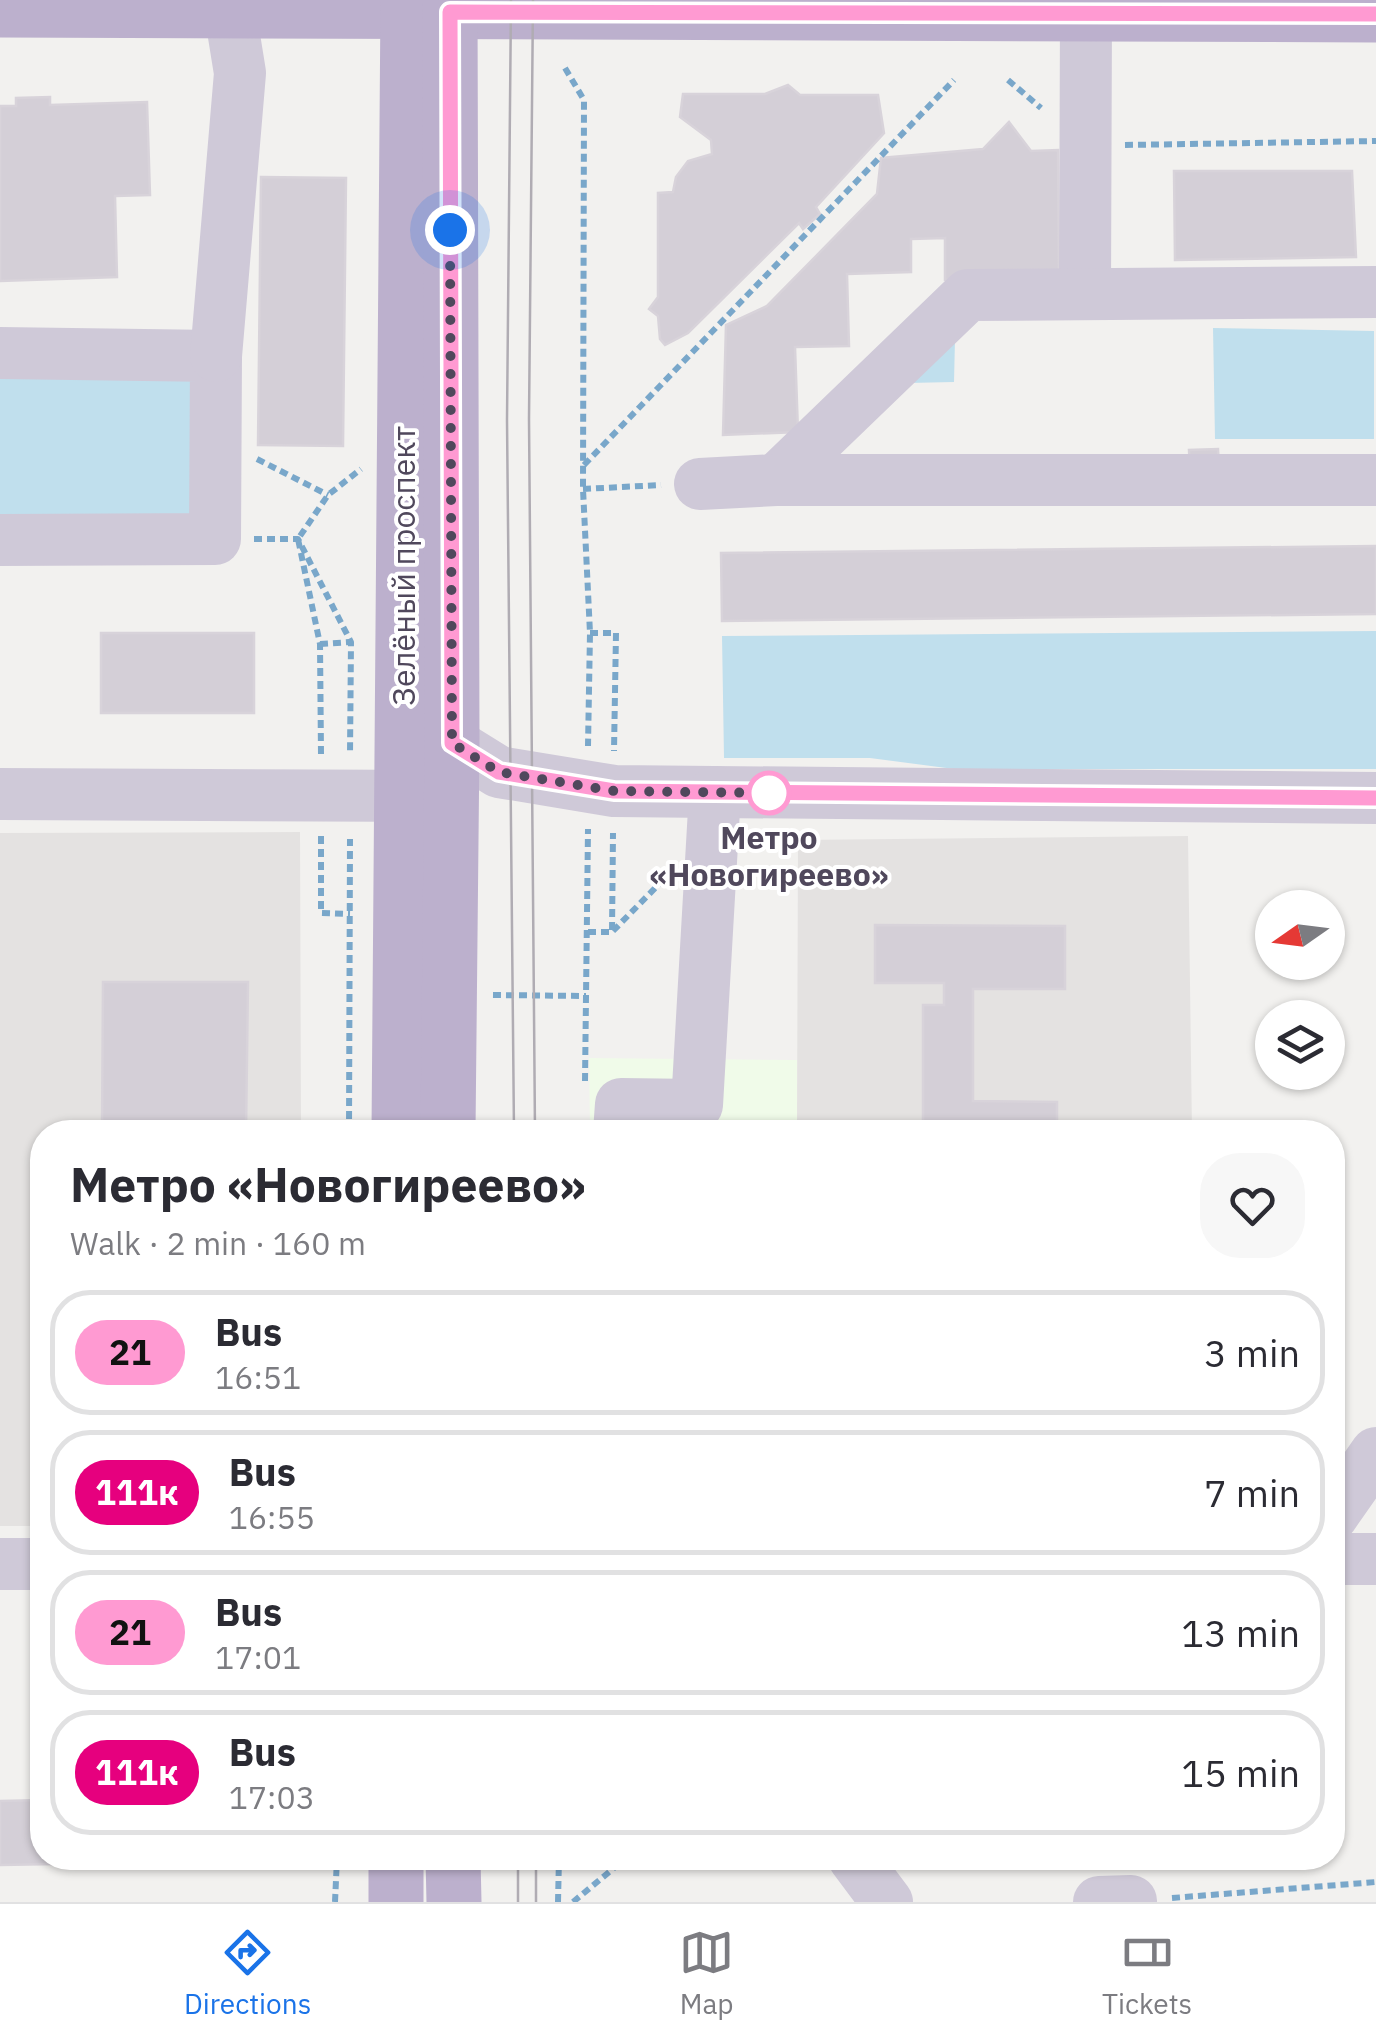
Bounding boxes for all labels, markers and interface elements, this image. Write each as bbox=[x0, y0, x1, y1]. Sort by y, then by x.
your location bbox=[425, 205, 475, 255]
street label: Зелёный проспект bbox=[382, 426, 424, 706]
marker: Метро «Новогиреево» bbox=[748, 772, 790, 814]
place label: Метро «Новогиреево» bbox=[649, 816, 889, 895]
north arrow bbox=[1255, 890, 1345, 980]
map controls bbox=[1255, 890, 1345, 1090]
button: layers bbox=[1255, 1000, 1345, 1090]
text: Метро «Новогиреево» bbox=[70, 1153, 586, 1215]
button: heart bbox=[1200, 1153, 1305, 1258]
text: Walk · 2 min · 160 m bbox=[70, 1222, 366, 1264]
text: Bus bbox=[215, 1307, 282, 1356]
text: 3 min bbox=[1204, 1328, 1300, 1377]
text: 21 bbox=[109, 1329, 151, 1375]
text: 16:51 bbox=[215, 1356, 301, 1398]
text: Bus bbox=[229, 1447, 296, 1496]
text: 7 min bbox=[1204, 1468, 1300, 1517]
text: 111к bbox=[95, 1469, 179, 1515]
text: 16:55 bbox=[229, 1496, 315, 1538]
text: Bus bbox=[215, 1587, 282, 1636]
text: 13 min bbox=[1181, 1608, 1300, 1657]
text: 21 bbox=[109, 1609, 151, 1655]
text: 17:01 bbox=[215, 1636, 301, 1678]
text: Bus bbox=[229, 1727, 296, 1776]
text: 15 min bbox=[1181, 1748, 1300, 1797]
text: 111к bbox=[95, 1749, 179, 1795]
text: 17:03 bbox=[229, 1776, 315, 1818]
tab: Directions bbox=[184, 1925, 311, 2022]
tab: Map bbox=[679, 1925, 734, 2022]
tab: Tickets bbox=[1102, 1925, 1192, 2022]

